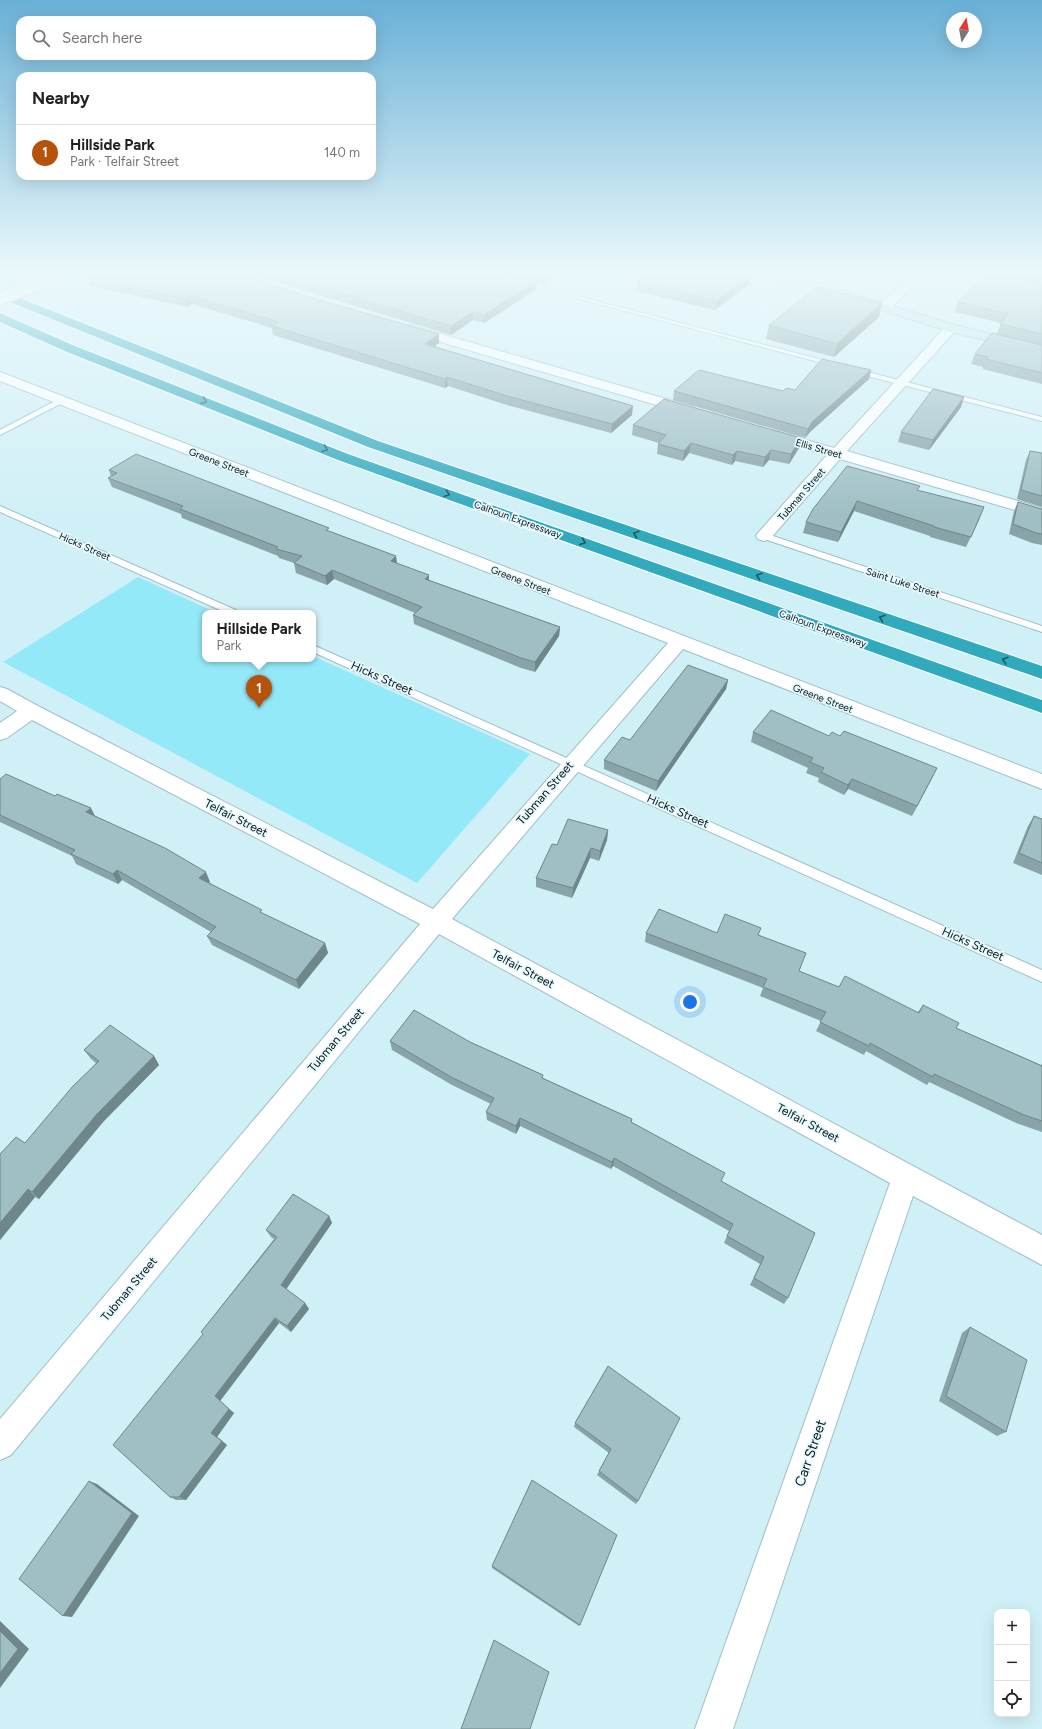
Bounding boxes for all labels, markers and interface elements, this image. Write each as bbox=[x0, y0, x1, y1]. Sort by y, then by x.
north arrow bbox=[946, 12, 982, 48]
search box bbox=[16, 16, 376, 60]
icon: search bbox=[30, 27, 52, 49]
text: Search here bbox=[62, 29, 142, 47]
text: Nearby bbox=[32, 88, 90, 108]
text: Hillside Park bbox=[70, 136, 155, 154]
text: 1 bbox=[42, 145, 48, 160]
text: 140 m bbox=[324, 145, 360, 160]
text: Park · Telfair Street bbox=[70, 154, 179, 169]
one-way arrow bbox=[201, 396, 208, 404]
street label: Ellis Street bbox=[794, 436, 844, 461]
street label: Greene Street bbox=[187, 445, 251, 480]
one-way arrow bbox=[321, 445, 328, 453]
street label: Tubman Street bbox=[775, 465, 828, 524]
one-way arrow bbox=[444, 489, 451, 497]
street label: Calhoun Expressway bbox=[472, 498, 564, 542]
street label: Hicks Street bbox=[57, 529, 113, 564]
one-way arrow bbox=[633, 530, 640, 539]
one-way arrow bbox=[579, 538, 586, 546]
street label: Greene Street bbox=[489, 563, 553, 598]
street label: Saint Luke Street bbox=[864, 564, 942, 601]
one-way arrow bbox=[756, 572, 763, 581]
street label: Calhoun Expressway bbox=[777, 607, 869, 651]
popup bbox=[202, 610, 316, 662]
one-way arrow bbox=[879, 614, 886, 623]
text: Hillside Park bbox=[217, 620, 301, 638]
text: Park bbox=[217, 638, 241, 653]
one-way arrow bbox=[1002, 656, 1009, 665]
street label: Hicks Street bbox=[349, 658, 416, 698]
pin: 1 bbox=[246, 675, 272, 708]
street label: Greene Street bbox=[791, 681, 855, 716]
street label: Tubman Street bbox=[514, 758, 577, 828]
street label: Hicks Street bbox=[645, 791, 712, 831]
street label: Telfair Street bbox=[202, 796, 270, 840]
street label: Hicks Street bbox=[940, 924, 1007, 964]
street label: Telfair Street bbox=[489, 947, 557, 992]
your location bbox=[680, 992, 700, 1012]
street label: Tubman Street bbox=[305, 1005, 367, 1075]
street label: Telfair Street bbox=[774, 1101, 842, 1146]
street label: Tubman Street bbox=[98, 1254, 160, 1324]
street label: Carr Street bbox=[791, 1418, 830, 1489]
map controls bbox=[994, 1609, 1030, 1717]
button: + bbox=[994, 1609, 1030, 1645]
button: − bbox=[994, 1645, 1030, 1681]
button: locate bbox=[994, 1681, 1030, 1717]

